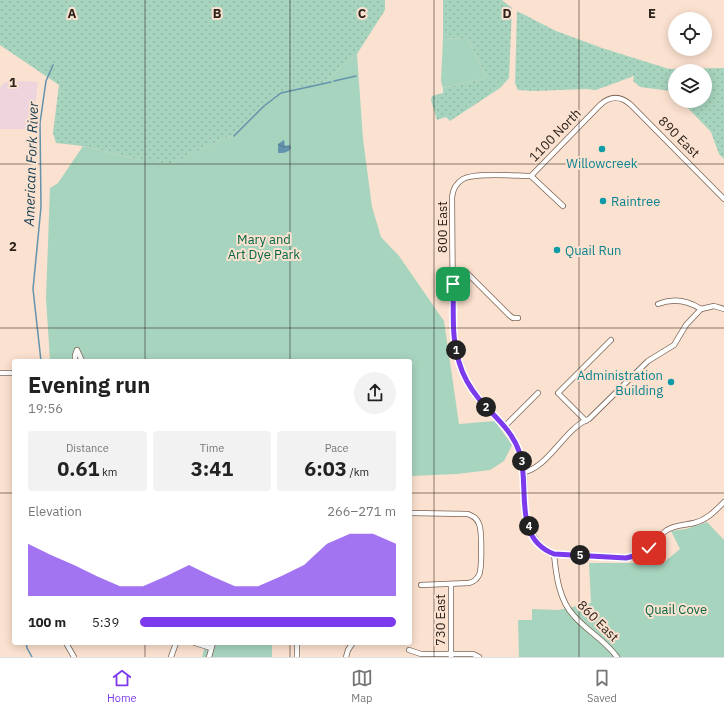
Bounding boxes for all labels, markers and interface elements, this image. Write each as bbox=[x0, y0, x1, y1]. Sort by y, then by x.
text: A bbox=[68, 5, 77, 22]
text: B bbox=[213, 5, 222, 22]
text: C bbox=[358, 5, 367, 22]
text: D bbox=[502, 5, 512, 22]
text: E bbox=[648, 5, 656, 22]
map controls bbox=[668, 12, 712, 108]
button: locate bbox=[668, 12, 712, 56]
button: layers bbox=[668, 64, 712, 108]
text: 1 bbox=[9, 74, 17, 91]
water label: American Fork River bbox=[20, 101, 42, 228]
street label: 1100 North bbox=[525, 105, 585, 165]
street label: 890 East bbox=[655, 113, 703, 161]
marker: Willowcreek bbox=[597, 144, 607, 154]
place label: Willowcreek bbox=[566, 155, 638, 172]
place label: Raintree bbox=[611, 193, 660, 210]
marker: Raintree bbox=[598, 196, 608, 206]
street label: 800 East bbox=[434, 201, 451, 253]
park label: Mary and Art Dye Park bbox=[228, 231, 300, 263]
text: 2 bbox=[9, 238, 17, 255]
place label: Quail Run bbox=[565, 242, 621, 259]
marker: Quail Run bbox=[552, 245, 562, 255]
pin bbox=[436, 267, 470, 301]
icon: arrive bbox=[442, 273, 464, 295]
pin: 1 bbox=[446, 340, 466, 360]
text: 1 bbox=[453, 343, 459, 357]
place label: Administration Building bbox=[577, 367, 663, 399]
text: Evening run bbox=[28, 370, 150, 399]
button: share bbox=[354, 372, 396, 414]
marker: Administration Building bbox=[666, 377, 676, 387]
pin: 2 bbox=[476, 397, 496, 417]
text: 19:56 bbox=[28, 400, 63, 417]
text: 2 bbox=[483, 400, 489, 414]
text: Distance bbox=[66, 441, 109, 455]
text: Time bbox=[200, 441, 224, 455]
text: Pace bbox=[325, 441, 349, 455]
pin: 3 bbox=[512, 451, 532, 471]
text: 3 bbox=[519, 454, 525, 468]
text: 0.61 bbox=[57, 455, 99, 482]
text: 3:41 bbox=[191, 455, 233, 482]
text: 6:03 bbox=[304, 455, 347, 482]
text: km bbox=[99, 465, 117, 479]
text: /km bbox=[347, 465, 369, 479]
text: Elevation bbox=[28, 503, 82, 520]
text: 266–271 m bbox=[327, 503, 396, 520]
pin: 4 bbox=[519, 516, 539, 536]
text: 4 bbox=[526, 519, 532, 533]
pin bbox=[632, 531, 666, 565]
icon: check bbox=[638, 537, 660, 559]
pin: 5 bbox=[570, 545, 590, 565]
text: 5 bbox=[577, 548, 583, 562]
street label: 730 East bbox=[432, 594, 449, 646]
street label: 860 East bbox=[574, 597, 622, 645]
park label: Quail Cove bbox=[645, 601, 707, 618]
text: 100 m bbox=[28, 614, 66, 631]
text: 5:39 bbox=[92, 614, 119, 631]
tab: Home bbox=[107, 667, 137, 705]
tab: Map bbox=[351, 667, 373, 705]
tab: Saved bbox=[587, 667, 617, 705]

